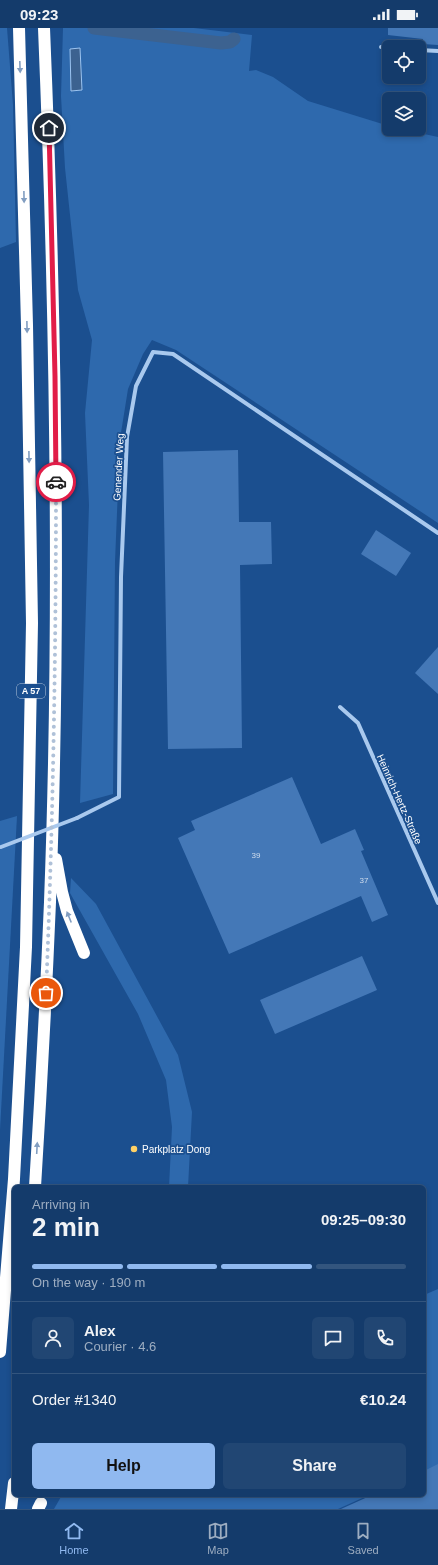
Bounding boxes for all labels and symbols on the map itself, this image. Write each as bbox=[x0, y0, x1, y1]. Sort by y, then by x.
one-way arrow bbox=[17, 61, 23, 74]
pin bbox=[32, 111, 66, 145]
one-way arrow bbox=[21, 191, 27, 204]
one-way arrow bbox=[24, 321, 31, 333]
street label: Genender Weg bbox=[111, 433, 126, 501]
one-way arrow bbox=[26, 451, 33, 463]
courier bbox=[36, 462, 76, 502]
road number: A 57 bbox=[17, 684, 45, 698]
street label: Heinrich-Hertz-Straße bbox=[375, 753, 425, 846]
house number: 39 bbox=[252, 851, 261, 860]
house number: 37 bbox=[360, 876, 369, 885]
one-way arrow bbox=[66, 911, 72, 923]
pin bbox=[29, 976, 63, 1010]
one-way arrow bbox=[34, 1142, 41, 1154]
marker: Parkplatz Dong bbox=[129, 1144, 139, 1154]
place label: Parkplatz Dong bbox=[142, 1144, 210, 1155]

